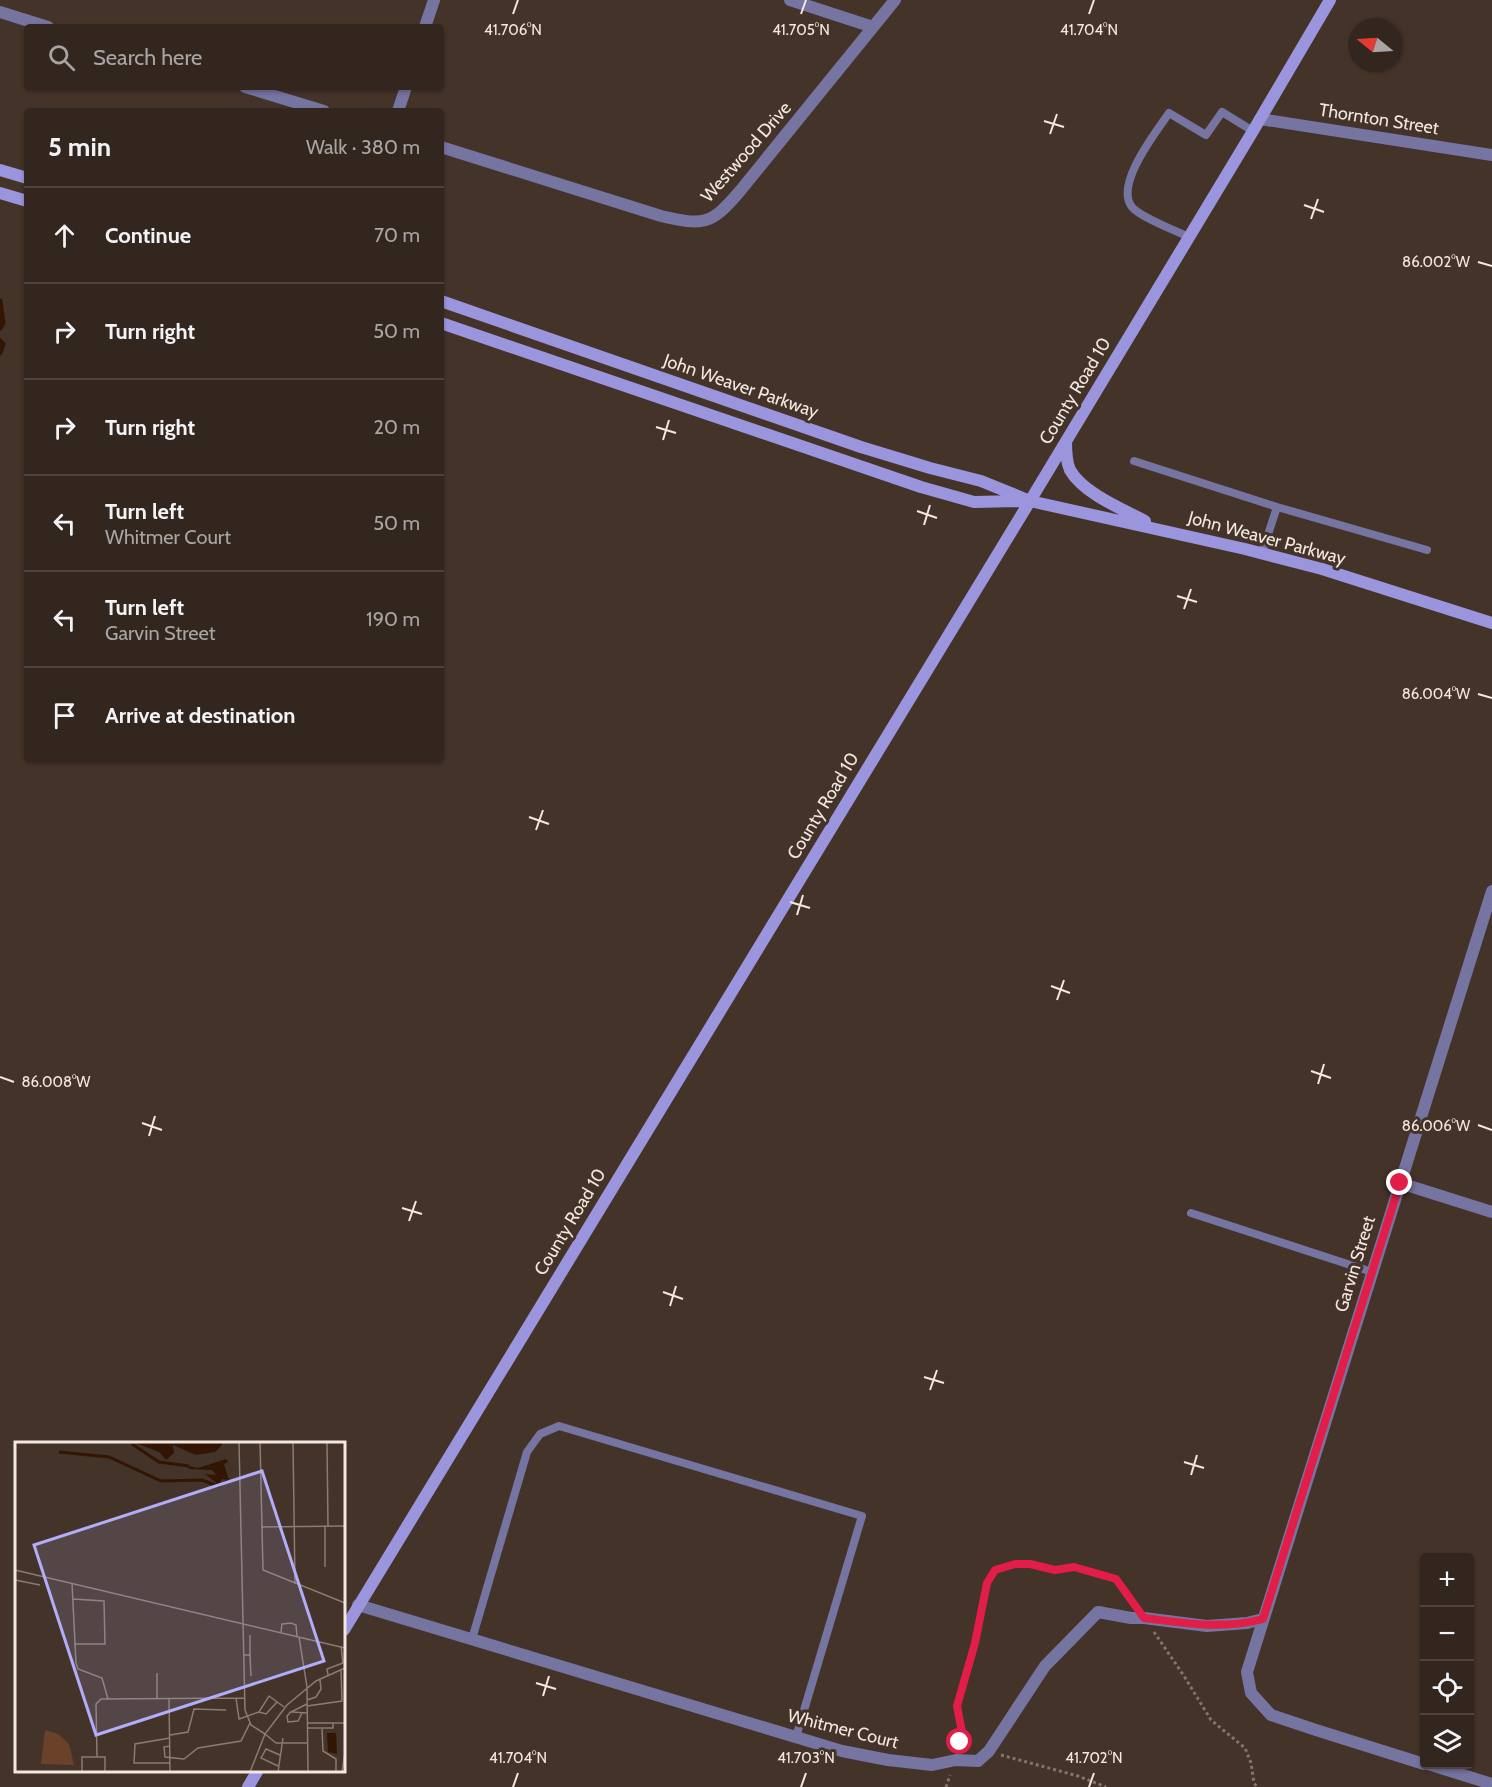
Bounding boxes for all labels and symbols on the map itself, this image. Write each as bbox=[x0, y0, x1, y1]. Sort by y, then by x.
north arrow bbox=[1348, 18, 1402, 72]
text: 41.706°N bbox=[484, 21, 542, 39]
text: 41.705°N bbox=[772, 21, 830, 39]
text: 41.704°N bbox=[1060, 21, 1118, 39]
street label: Westwood Drive bbox=[696, 97, 796, 207]
street label: Thornton Street bbox=[1318, 99, 1440, 139]
text: 86.002°W bbox=[1402, 253, 1471, 271]
street label: County Road 10 bbox=[1034, 334, 1116, 448]
street label: John Weaver Parkway bbox=[660, 349, 821, 423]
street label: John Weaver Parkway bbox=[1185, 506, 1348, 570]
text: 86.004°W bbox=[1402, 685, 1471, 703]
street label: County Road 10 bbox=[782, 749, 864, 863]
text: 86.008°W bbox=[21, 1073, 91, 1091]
text: 86.006°W bbox=[1402, 1117, 1471, 1135]
street label: County Road 10 bbox=[529, 1165, 611, 1279]
route end bbox=[1386, 1169, 1412, 1195]
street label: Garvin Street bbox=[1330, 1213, 1380, 1315]
inset map bbox=[15, 1442, 345, 1772]
street label: Whitmer Court bbox=[785, 1705, 901, 1753]
route start bbox=[946, 1728, 972, 1754]
text: 41.704°N bbox=[489, 1749, 547, 1767]
text: 41.703°N bbox=[777, 1749, 835, 1767]
text: 41.702°N bbox=[1065, 1749, 1123, 1767]

